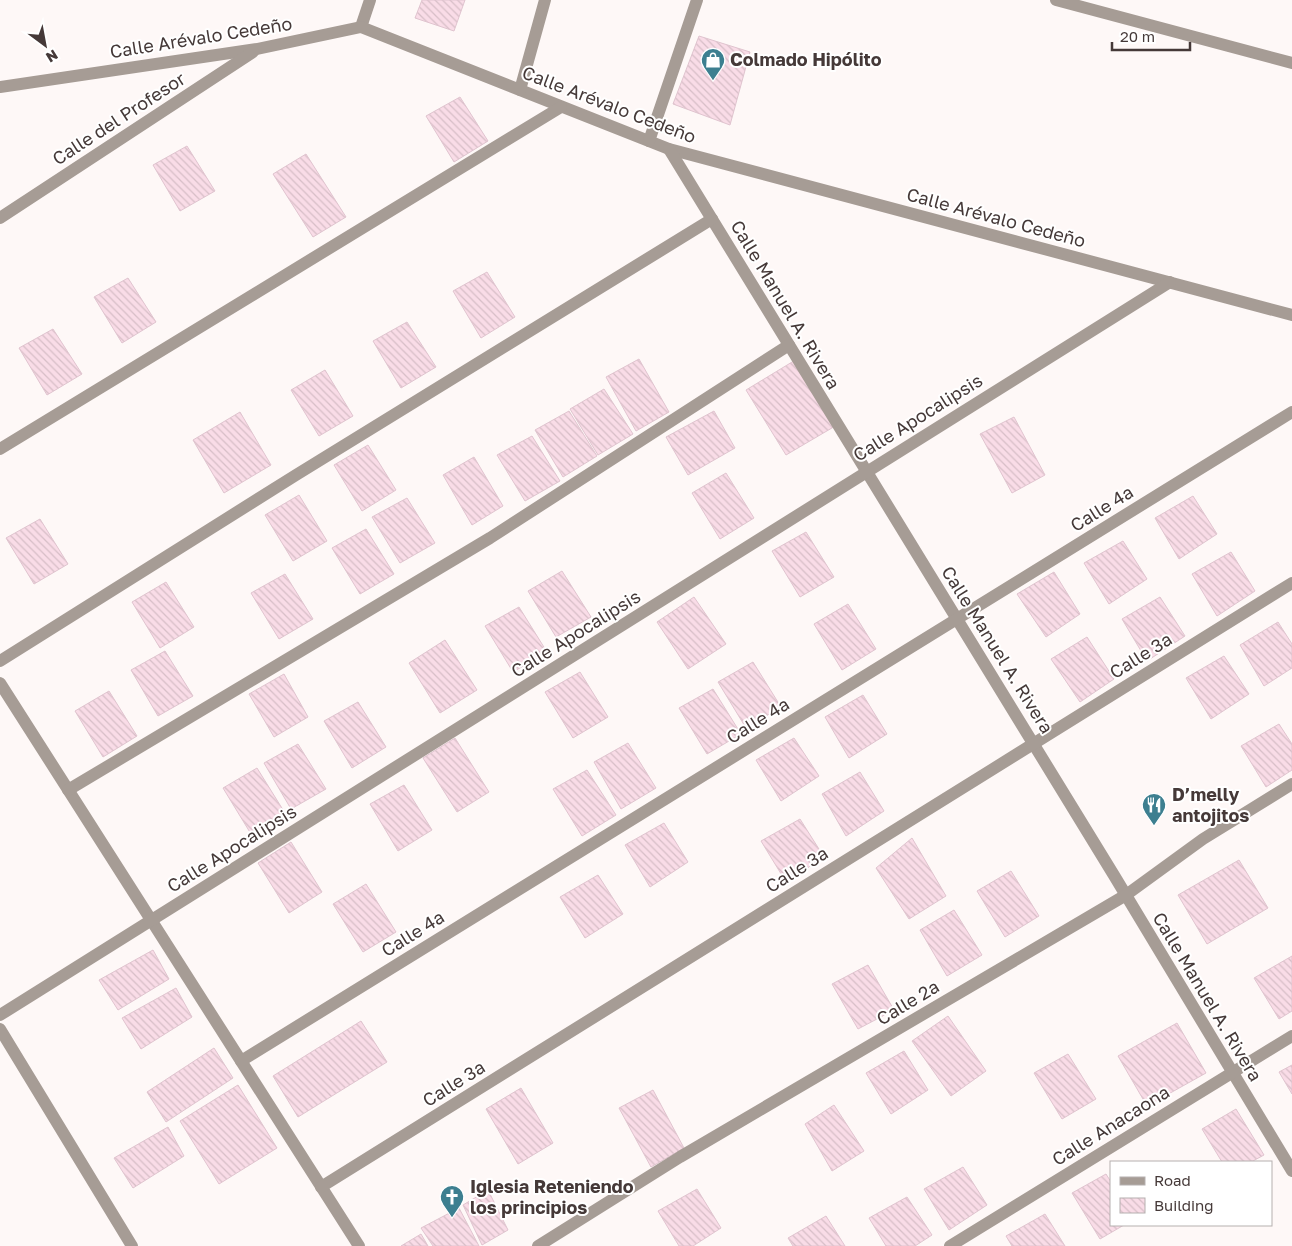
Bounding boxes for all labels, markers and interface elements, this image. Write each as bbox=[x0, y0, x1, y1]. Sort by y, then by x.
street label: Calle Arévalo Cedeño bbox=[108, 12, 294, 62]
north arrow bbox=[20, 20, 70, 70]
scale bar bbox=[1112, 20, 1190, 52]
text: 20 m bbox=[1120, 27, 1155, 45]
text: N bbox=[43, 46, 61, 66]
shop icon: Colmado Hipólito bbox=[700, 47, 726, 81]
place label: Colmado Hipólito bbox=[730, 48, 882, 70]
street label: Calle Arévalo Cedeño bbox=[519, 61, 699, 147]
street label: Calle del Profesor bbox=[48, 67, 189, 169]
street label: Calle Arévalo Cedeño bbox=[904, 183, 1088, 252]
street label: Calle Manuel A. Rivera bbox=[727, 216, 845, 393]
street label: Calle Apocalipsis bbox=[849, 369, 986, 466]
street label: Calle 4a bbox=[1066, 480, 1137, 536]
street label: Calle Manuel A. Rivera bbox=[937, 562, 1058, 737]
street label: Calle Apocalipsis bbox=[507, 585, 644, 682]
street label: Calle 3a bbox=[1105, 627, 1176, 683]
street label: Calle 4a bbox=[722, 692, 793, 748]
place label: D’melly antojitos bbox=[1172, 783, 1249, 826]
restaurant icon: D’melly antojitos bbox=[1141, 792, 1167, 826]
street label: Calle Apocalipsis bbox=[163, 800, 300, 897]
street label: Calle 3a bbox=[761, 841, 832, 897]
street label: Calle 4a bbox=[377, 905, 448, 961]
street label: Calle Manuel A. Rivera bbox=[1149, 908, 1267, 1085]
street label: Calle 2a bbox=[872, 975, 943, 1029]
street label: Calle 3a bbox=[418, 1055, 489, 1111]
street label: Calle Anacaona bbox=[1048, 1080, 1173, 1170]
legend bbox=[1110, 1161, 1272, 1226]
text: Road bbox=[1154, 1171, 1191, 1189]
place label: Iglesia Reteniendo los principios bbox=[470, 1175, 634, 1218]
church icon: Iglesia Reteniendo los principios bbox=[439, 1184, 465, 1218]
text: Building bbox=[1154, 1196, 1214, 1214]

